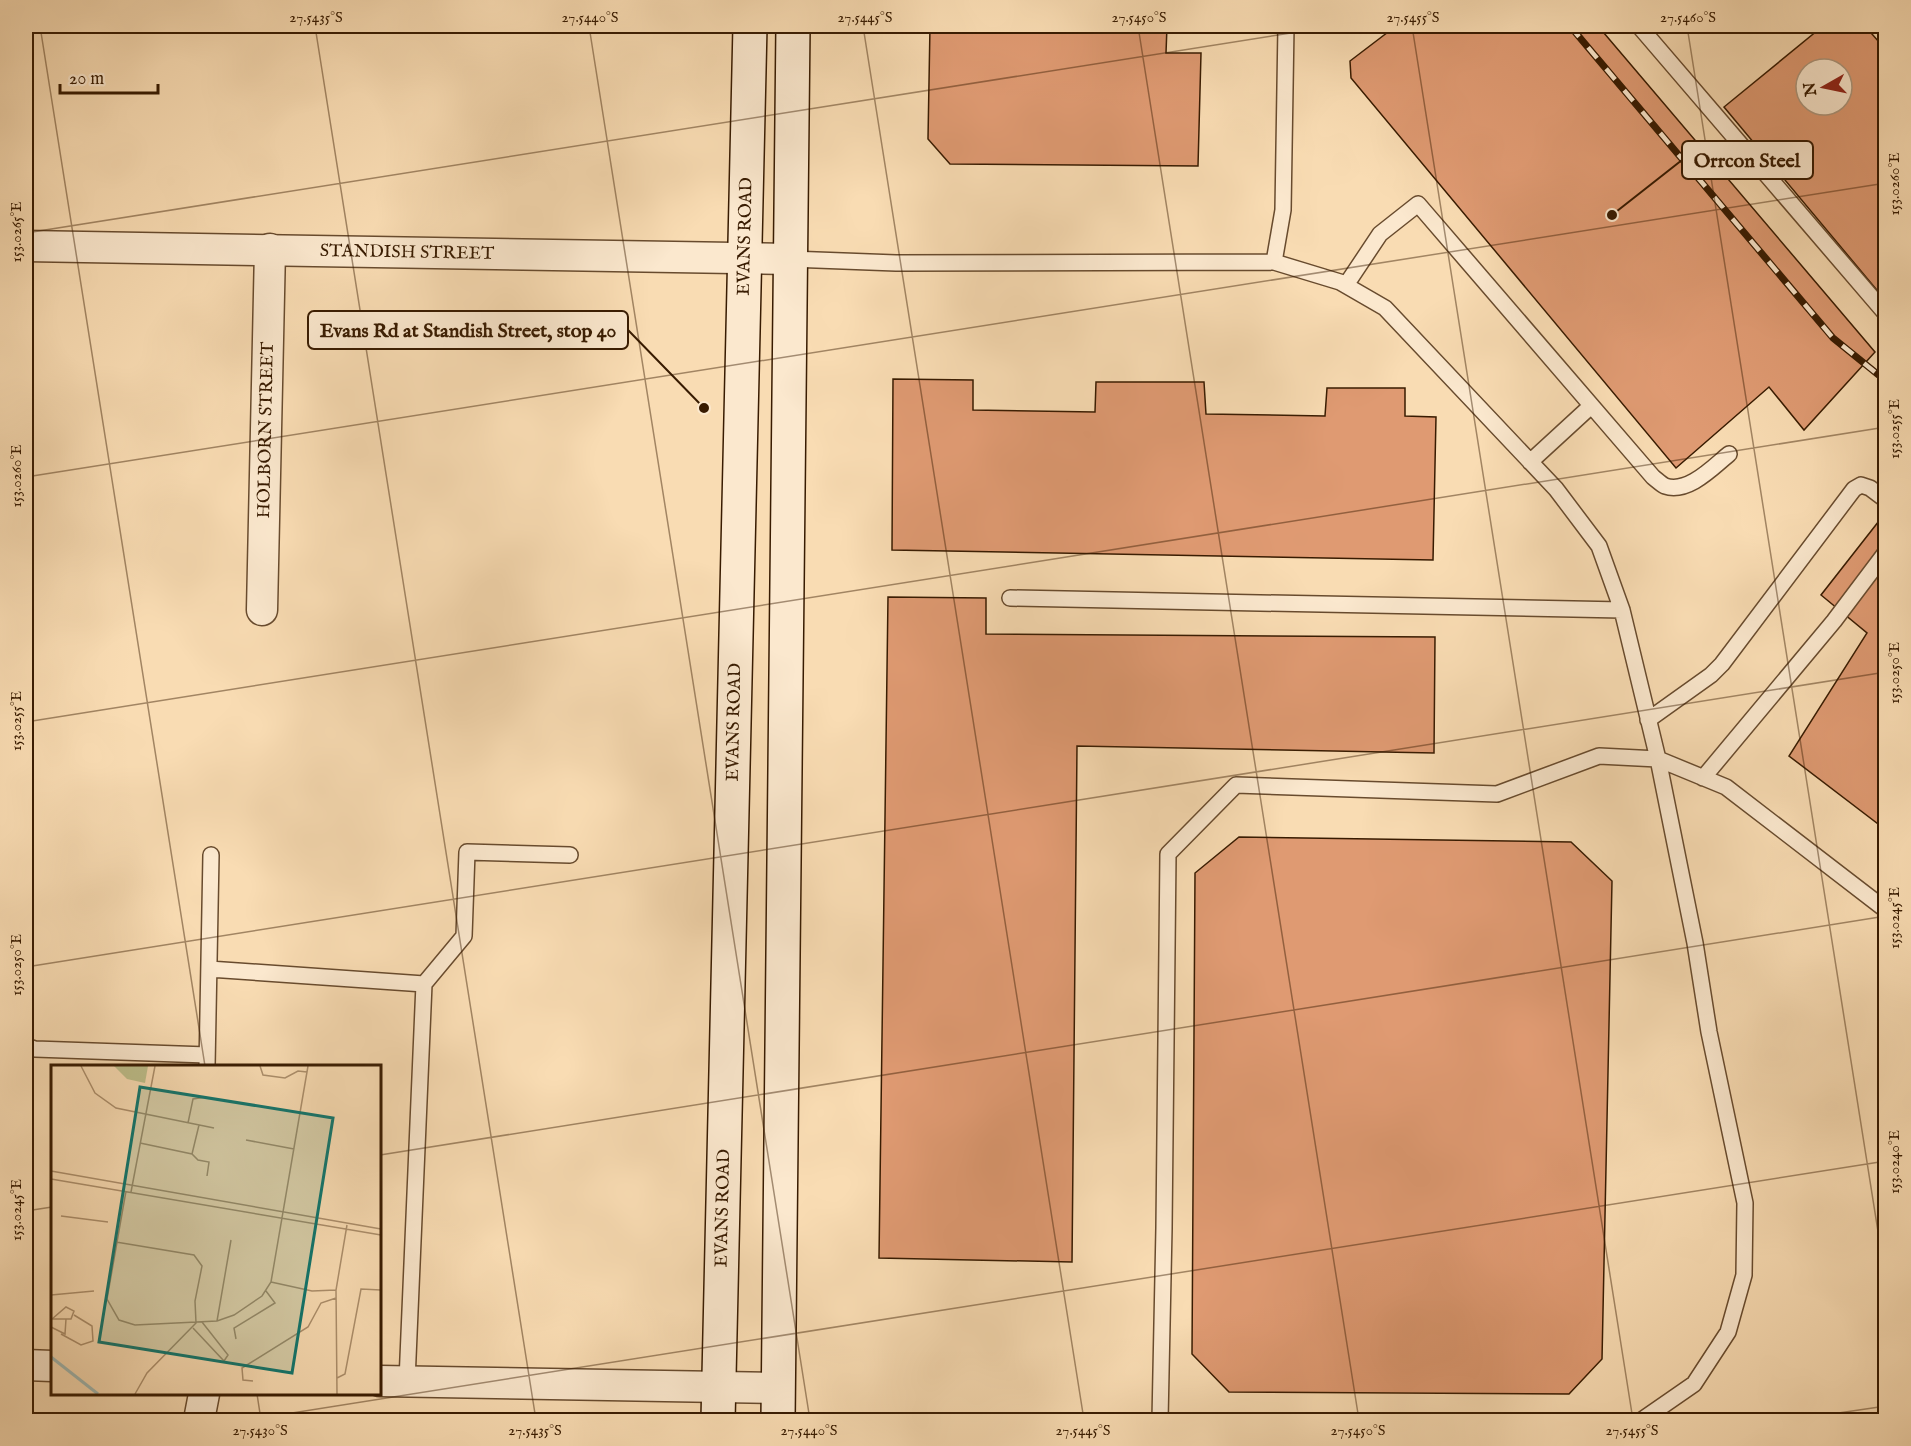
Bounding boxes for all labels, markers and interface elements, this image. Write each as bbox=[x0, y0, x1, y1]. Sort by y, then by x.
text: 27.5435°S bbox=[289, 8, 343, 27]
text: 27.5440°S bbox=[562, 8, 619, 27]
text: 27.5445°S bbox=[838, 8, 893, 27]
text: 27.5450°S bbox=[1112, 8, 1166, 27]
text: 27.5455°S bbox=[1386, 8, 1440, 27]
text: 27.5460°S bbox=[1660, 8, 1716, 27]
scale bar bbox=[60, 57, 158, 95]
north arrow bbox=[1794, 57, 1854, 117]
text: 20 m bbox=[69, 68, 104, 91]
text: N bbox=[1800, 80, 1822, 98]
callout: Orrcon Steel bbox=[1682, 141, 1813, 179]
text: Orrcon Steel bbox=[1694, 149, 1801, 174]
text: 153.0260°E bbox=[1885, 152, 1904, 216]
street label: EVANS ROAD bbox=[732, 177, 758, 296]
text: 153.0265°E bbox=[7, 201, 26, 263]
street label: STANDISH STREET bbox=[320, 240, 494, 265]
callout: Evans Rd at Standish Street, stop 40 bbox=[308, 311, 628, 349]
text: Evans Rd at Standish Street, stop 40 bbox=[320, 319, 616, 344]
street label: HOLBORN STREET bbox=[253, 342, 279, 519]
text: 153.0255°E bbox=[1885, 399, 1904, 459]
text: 153.0260°E bbox=[7, 444, 26, 508]
text: 153.0250°E bbox=[1885, 642, 1904, 704]
street label: EVANS ROAD bbox=[721, 663, 747, 782]
text: 153.0255°E bbox=[7, 691, 26, 751]
text: 153.0245°E bbox=[1885, 887, 1904, 949]
text: 153.0250°E bbox=[7, 934, 26, 996]
inset map bbox=[51, 1065, 381, 1395]
text: 153.0240°E bbox=[1885, 1130, 1904, 1194]
street label: EVANS ROAD bbox=[710, 1149, 736, 1268]
text: 153.0245°E bbox=[7, 1179, 26, 1241]
text: 27.5430°S bbox=[232, 1421, 288, 1440]
text: 27.5435°S bbox=[508, 1421, 562, 1440]
text: 27.5440°S bbox=[781, 1421, 838, 1440]
text: 27.5445°S bbox=[1056, 1421, 1111, 1440]
text: 27.5450°S bbox=[1331, 1421, 1385, 1440]
text: 27.5455°S bbox=[1605, 1421, 1659, 1440]

